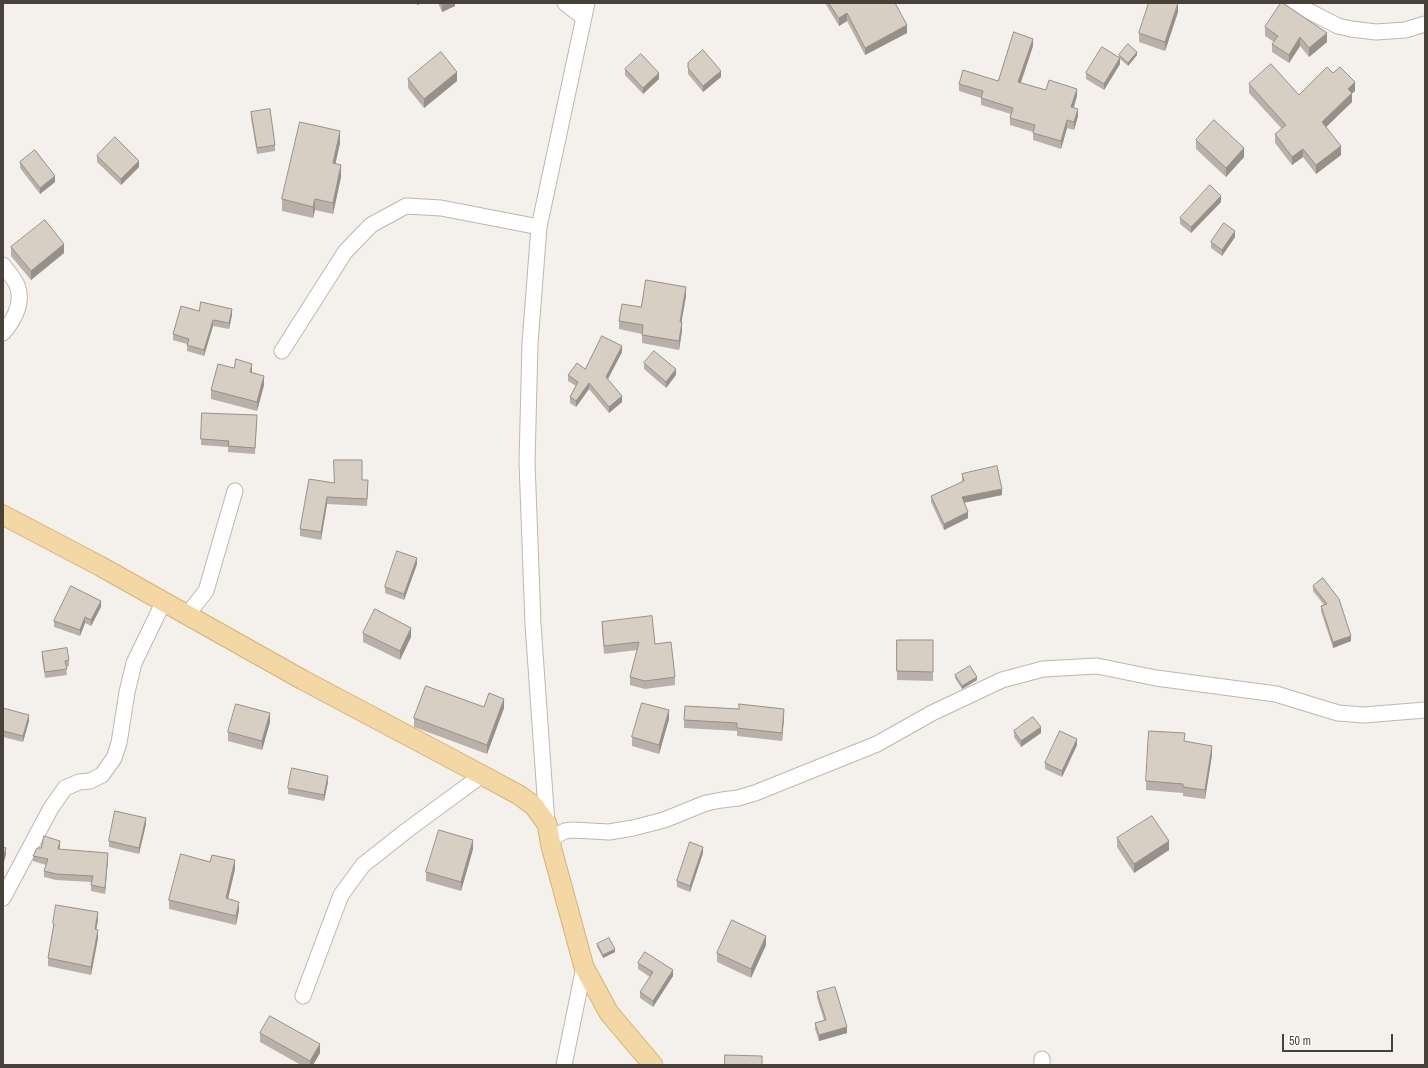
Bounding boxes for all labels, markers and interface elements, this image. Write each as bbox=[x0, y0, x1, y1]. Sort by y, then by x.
scale bar bbox=[1284, 1026, 1395, 1052]
text: 50 m bbox=[1289, 1033, 1311, 1049]

